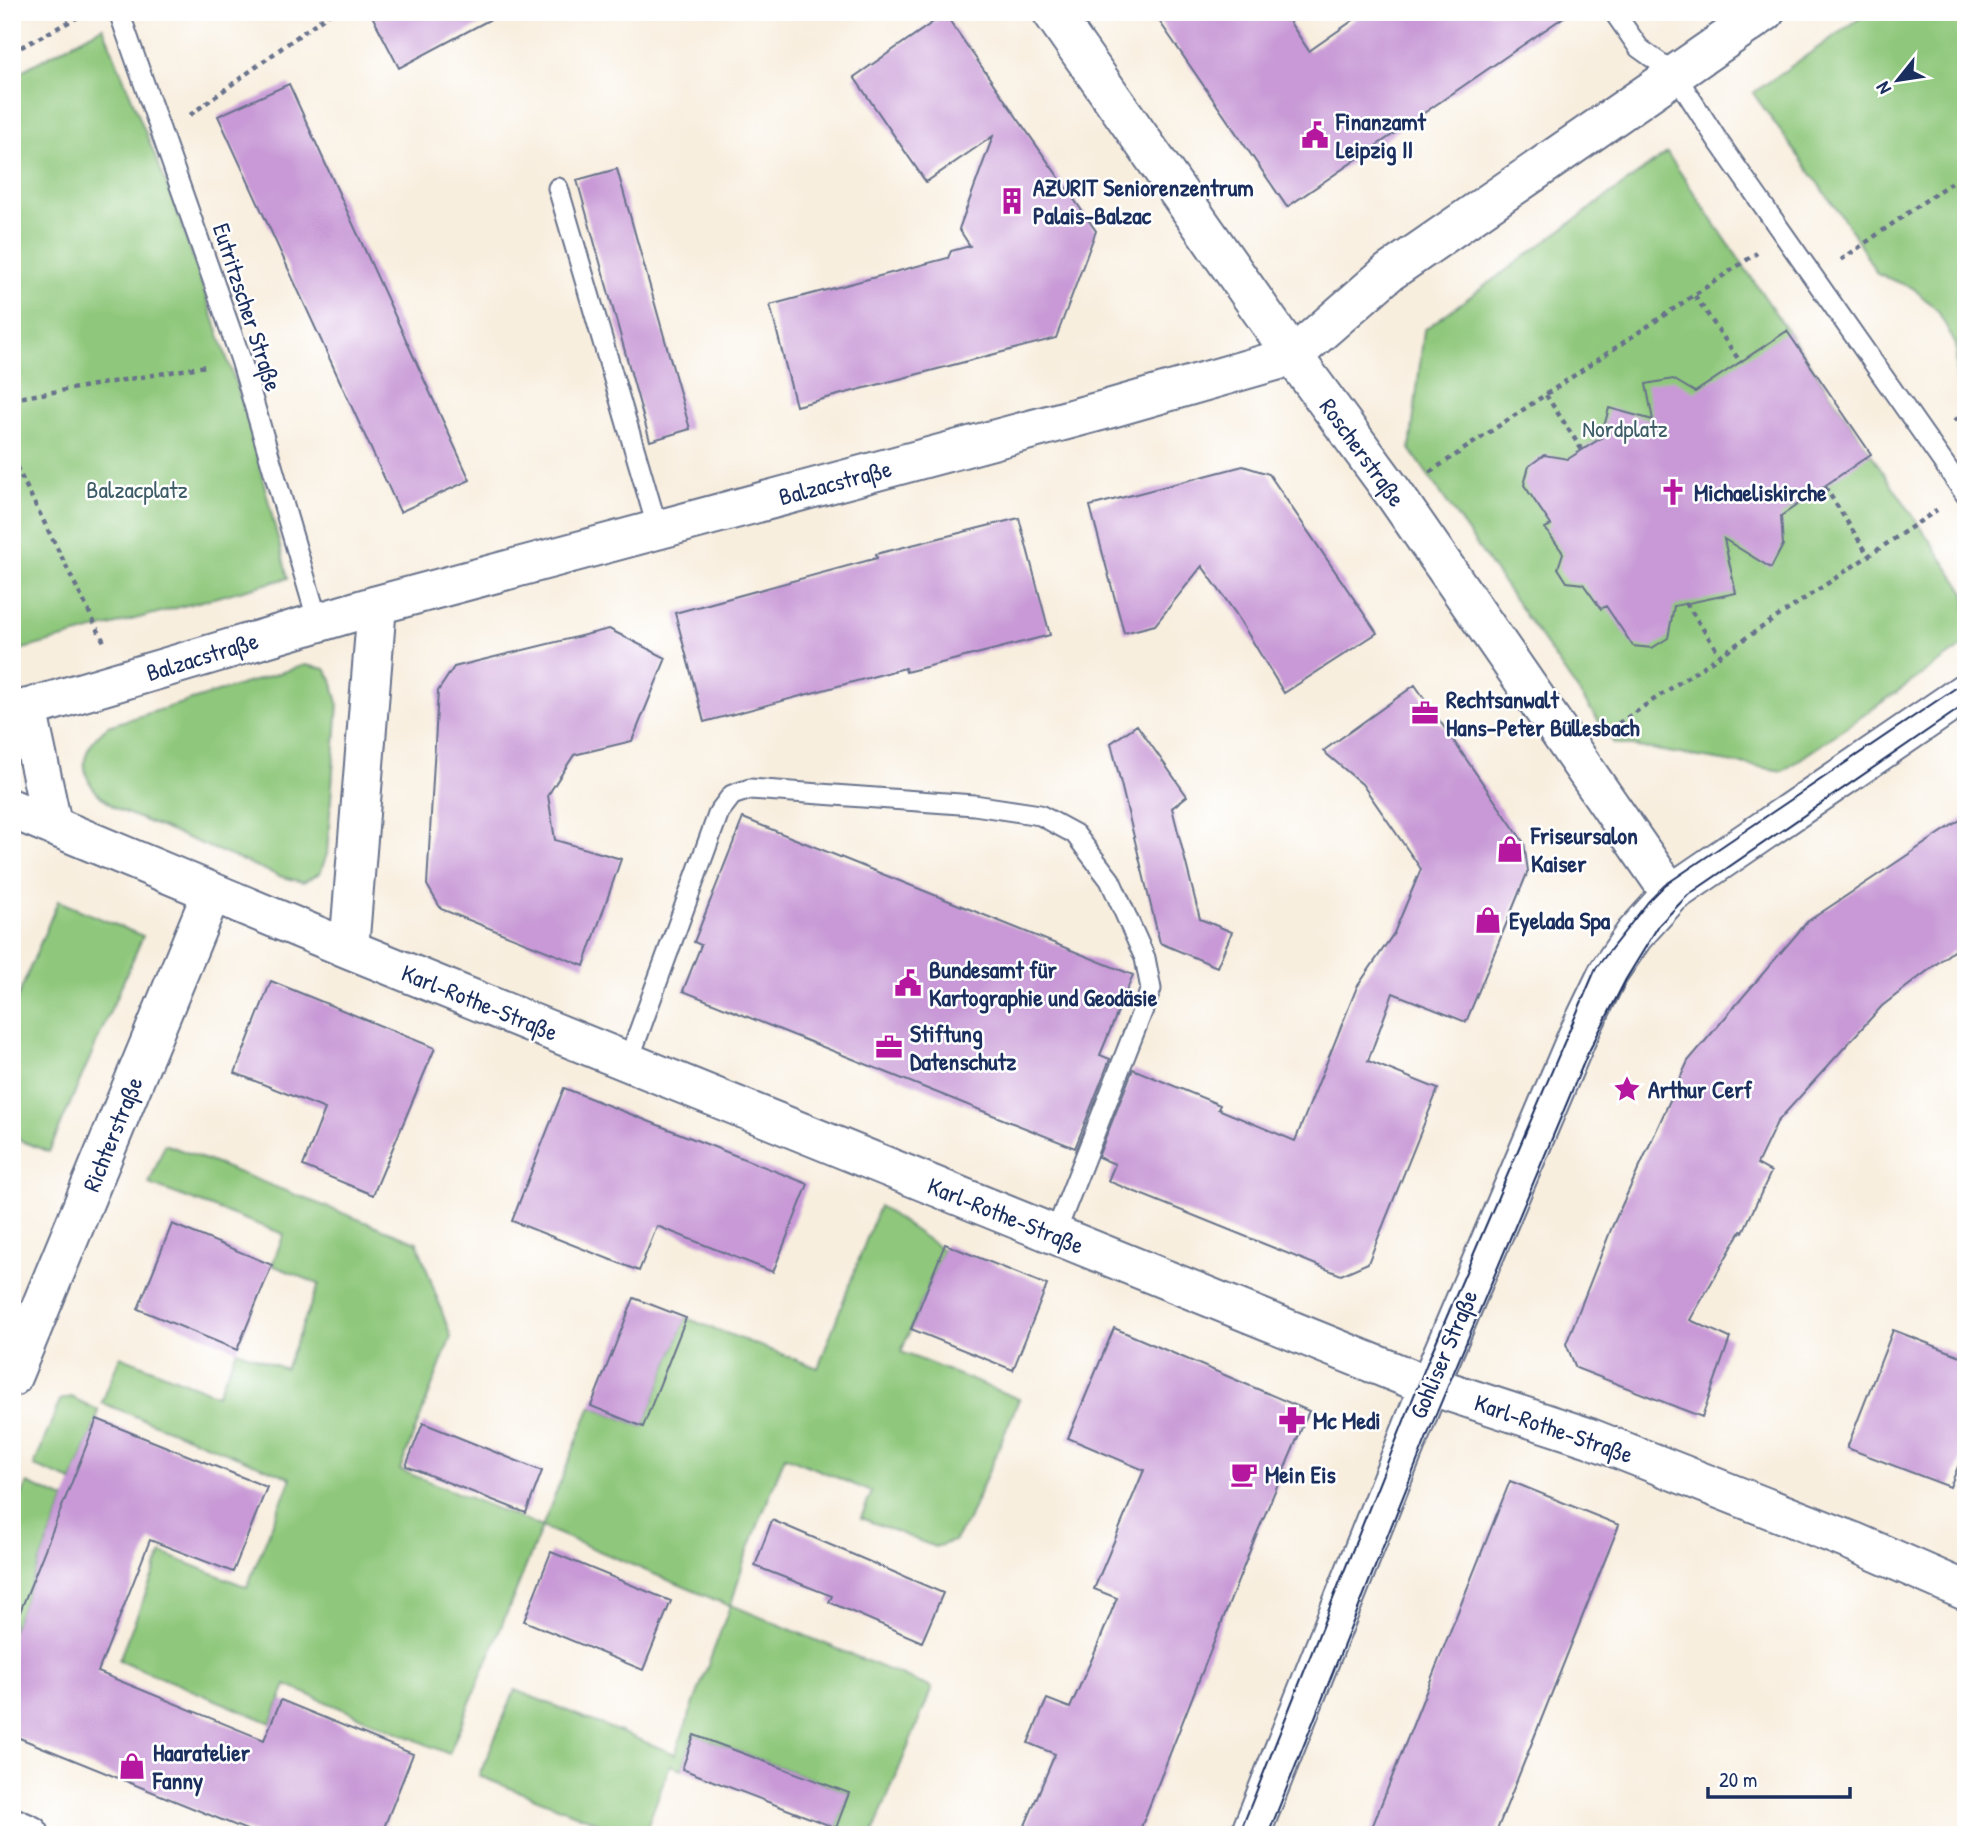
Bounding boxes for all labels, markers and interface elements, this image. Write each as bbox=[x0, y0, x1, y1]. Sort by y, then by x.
north arrow bbox=[1862, 46, 1932, 116]
text: N bbox=[1869, 78, 1897, 99]
place label: Finanzamt Leipzig II bbox=[1335, 105, 1426, 166]
public building icon: Finanzamt Leipzig II bbox=[1300, 120, 1330, 150]
place label: AZURIT Seniorenzentrum Palais-Balzac bbox=[1033, 171, 1254, 231]
building icon: AZURIT Seniorenzentrum Palais-Balzac bbox=[997, 186, 1027, 216]
street label: Eutritzscher Straße bbox=[206, 219, 290, 395]
street label: Roscherstraße bbox=[1313, 391, 1413, 513]
park label: Nordplatz bbox=[1582, 412, 1668, 444]
street label: Balzacstraße bbox=[775, 452, 895, 512]
park label: Balzacplatz bbox=[86, 473, 188, 505]
place label: Michaeliskirche bbox=[1694, 476, 1827, 508]
church icon: Michaeliskirche bbox=[1658, 477, 1688, 507]
street label: Balzacstraße bbox=[142, 624, 262, 688]
place label: Rechtsanwalt Hans-Peter Büllesbach bbox=[1446, 683, 1640, 743]
office icon: Rechtsanwalt Hans-Peter Büllesbach bbox=[1410, 698, 1440, 728]
place label: Friseursalon Kaiser bbox=[1530, 819, 1638, 879]
shop icon: Friseursalon Kaiser bbox=[1495, 834, 1525, 864]
place label: Eyelada Spa bbox=[1509, 904, 1611, 937]
shop icon: Eyelada Spa bbox=[1473, 905, 1503, 935]
place label: Bundesamt für Kartographie und Geodäsie bbox=[929, 953, 1158, 1014]
street label: Karl-Rothe-Straße bbox=[397, 956, 563, 1048]
public building icon: Bundesamt für Kartographie und Geodäsie bbox=[893, 968, 923, 998]
place label: Stiftung Datenschutz bbox=[910, 1017, 1017, 1077]
office icon: Stiftung Datenschutz bbox=[874, 1032, 904, 1062]
street label: Richterstraße bbox=[74, 1071, 150, 1196]
place label: Arthur Cerf bbox=[1648, 1073, 1753, 1105]
place icon: Arthur Cerf bbox=[1612, 1074, 1642, 1104]
street label: Karl-Rothe-Straße bbox=[923, 1169, 1089, 1261]
street label: Gohliser Straße bbox=[1402, 1284, 1485, 1423]
street label: Karl-Rothe-Straße bbox=[1470, 1386, 1638, 1470]
place label: Mc Medi bbox=[1313, 1404, 1381, 1436]
pharmacy icon: Mc Medi bbox=[1277, 1405, 1307, 1435]
place label: Mein Eis bbox=[1265, 1458, 1336, 1490]
cafe icon: Mein Eis bbox=[1229, 1459, 1259, 1489]
place label: Haaratelier Fanny bbox=[152, 1736, 251, 1797]
shop icon: Haaratelier Fanny bbox=[117, 1751, 147, 1781]
scale bar bbox=[1708, 1756, 1850, 1800]
text: 20 m bbox=[1719, 1765, 1757, 1794]

